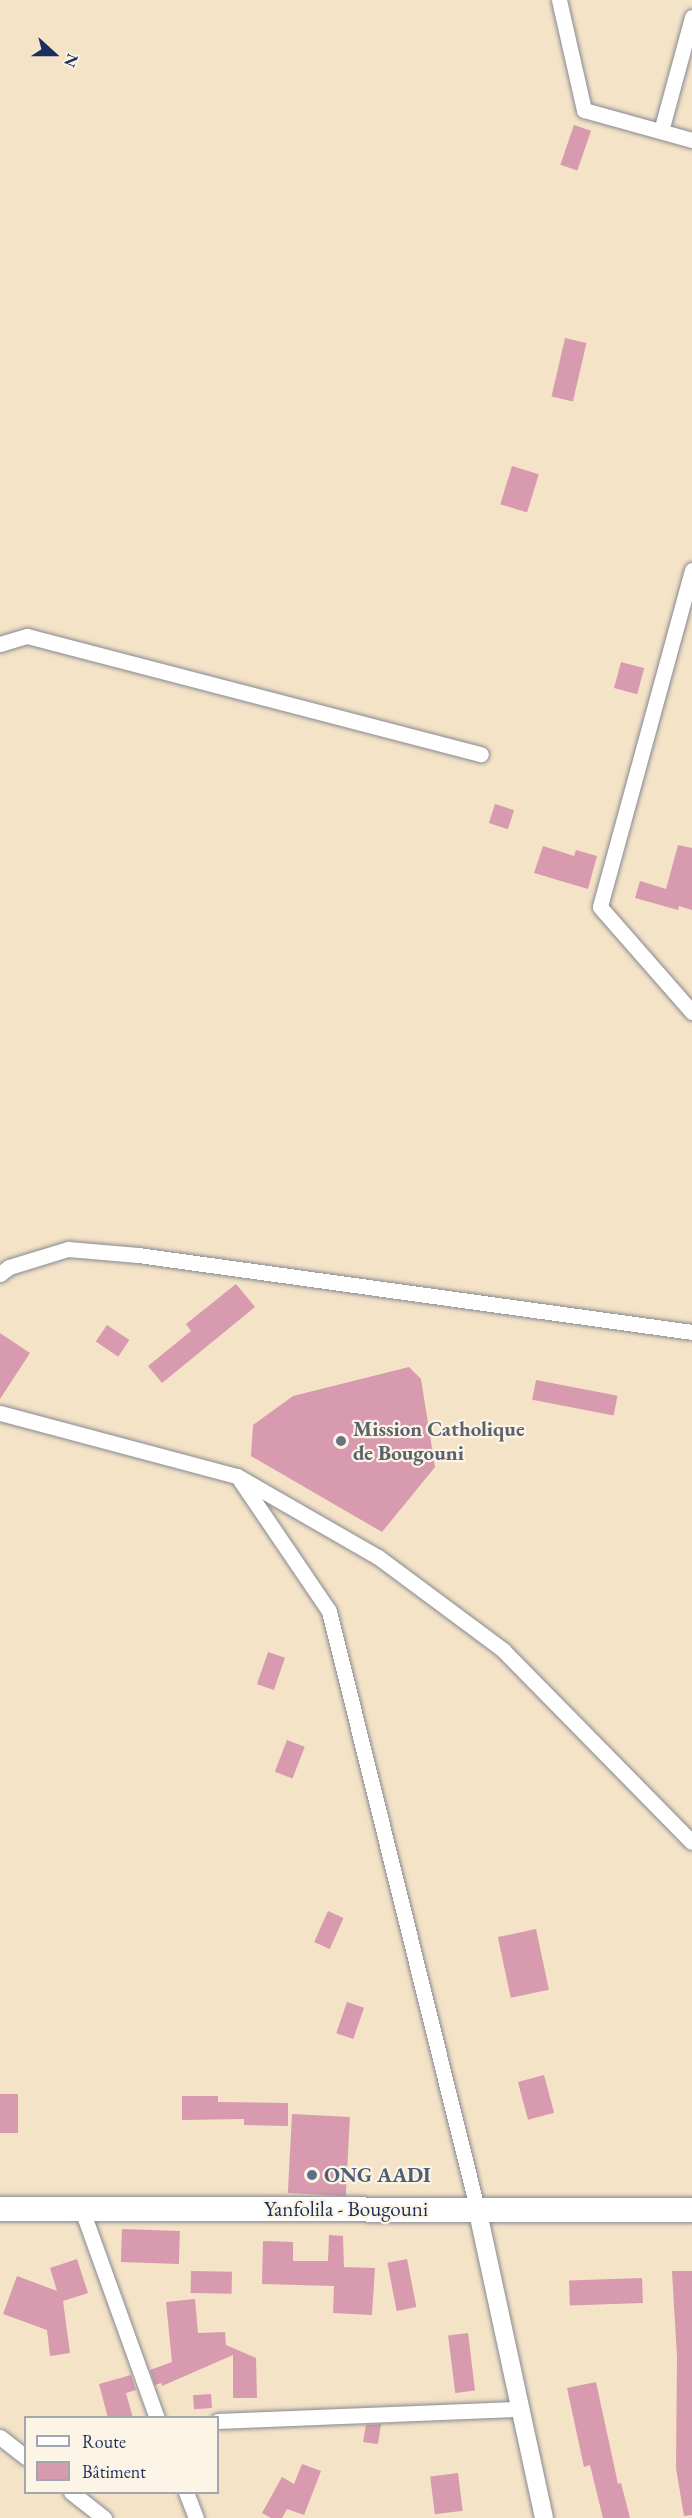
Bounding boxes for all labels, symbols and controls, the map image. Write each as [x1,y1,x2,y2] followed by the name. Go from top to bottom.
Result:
[24,24,84,84] north arrow
[59,51,83,70] text: N
[353,1416,525,1466] place label: Mission Catholique de Bougouni
[334,1434,348,1448] marker: Mission Catholique de Bougouni
[324,2162,431,2188] place label: ONG AADI
[305,2168,319,2182] marker: ONG AADI
[264,2196,428,2222] street label: Yanfolila - Bougouni
[24,2416,219,2494] legend
[82,2430,126,2453] text: Route
[82,2460,146,2483] text: Bâtiment

